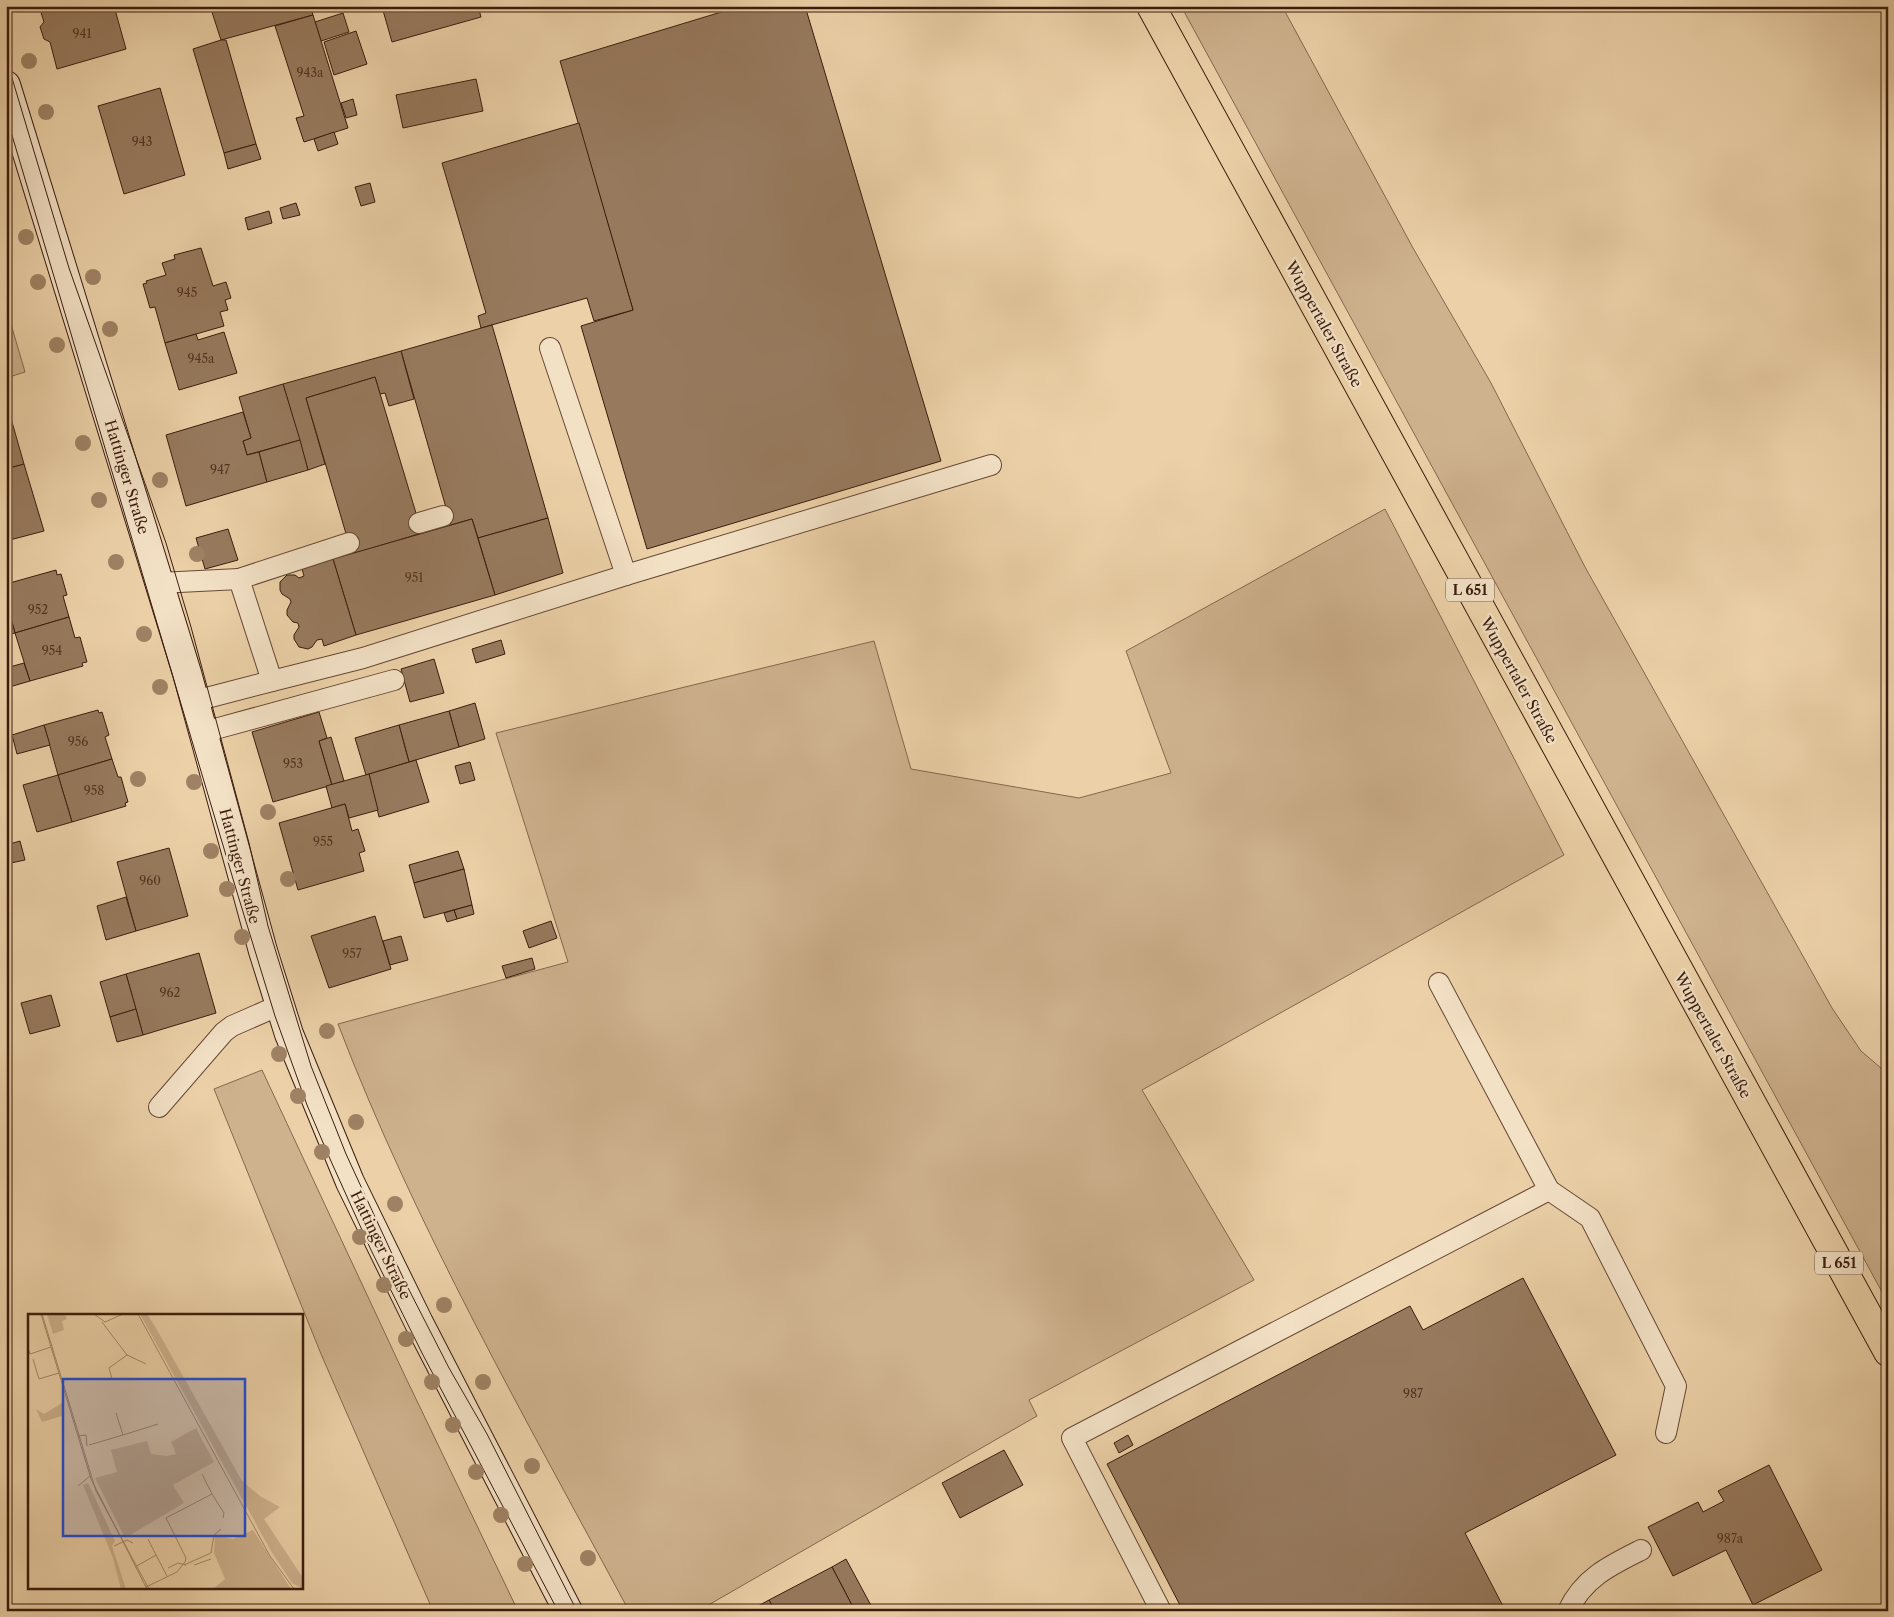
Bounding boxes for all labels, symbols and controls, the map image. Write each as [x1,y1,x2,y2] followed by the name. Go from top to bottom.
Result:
[72,26,92,41] house number: 941
[297,65,324,80] house number: 943a
[132,134,152,149] house number: 943
[1281,257,1367,390] street label: Wuppertaler Straße
[177,285,197,300] house number: 945
[188,351,215,366] house number: 945a
[101,417,153,537] street label: Hattinger Straße
[210,462,230,477] house number: 947
[405,570,423,585] house number: 951
[1446,578,1494,602] road number: L 651
[28,602,48,617] house number: 952
[1476,613,1562,746] street label: Wuppertaler Straße
[42,643,62,658] house number: 954
[68,734,88,749] house number: 956
[283,756,303,771] house number: 953
[84,783,104,798] house number: 958
[215,806,265,926] street label: Hattinger Straße
[313,834,333,849] house number: 955
[139,873,161,888] house number: 960
[342,946,362,961] house number: 957
[1670,968,1756,1101] street label: Wuppertaler Straße
[160,985,181,1000] house number: 962
[346,1187,416,1303] street label: Hattinger Straße
[1815,1252,1863,1274] road number: L 651
[28,1314,302,1590] inset map
[1403,1386,1423,1401] house number: 987
[1717,1531,1744,1546] house number: 987a

